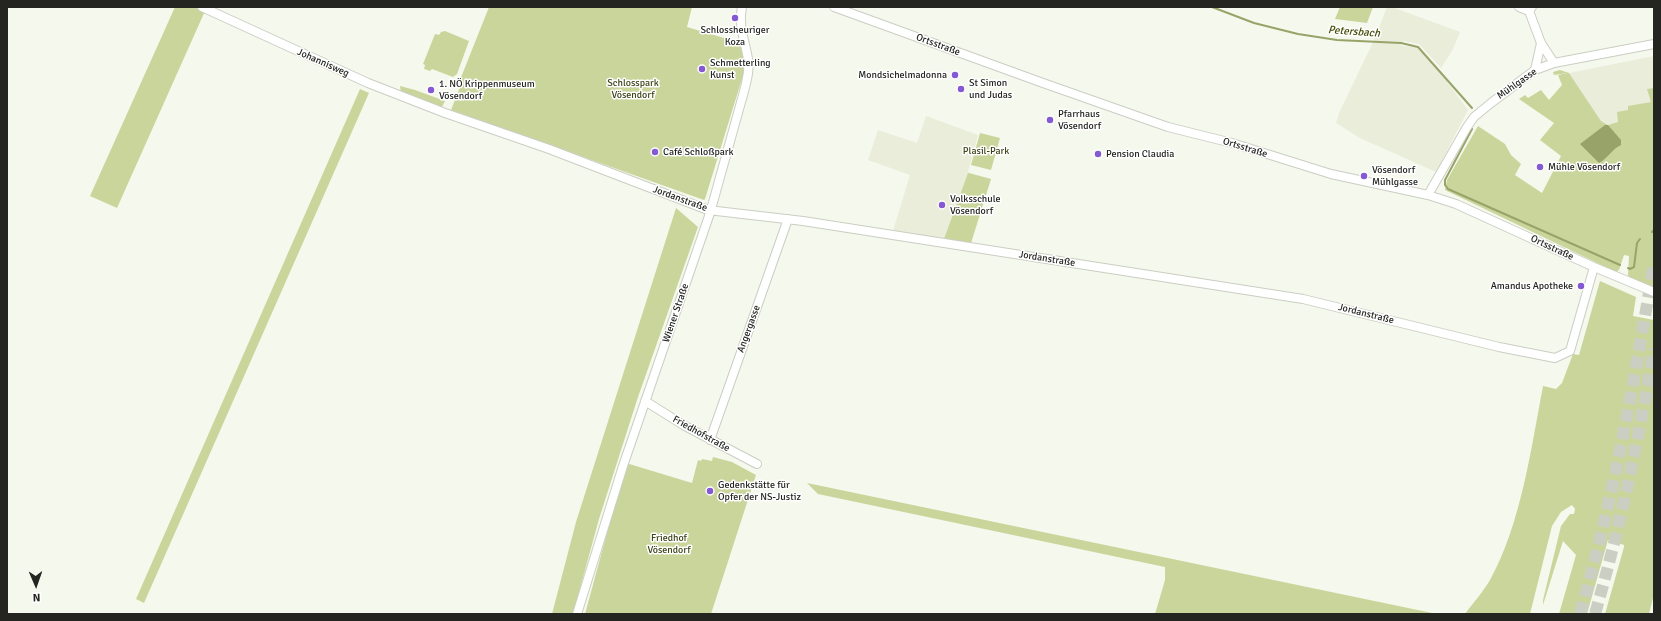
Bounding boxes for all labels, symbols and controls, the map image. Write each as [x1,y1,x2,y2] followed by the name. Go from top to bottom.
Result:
[730,13,740,23] marker: Schlossheuriger Koza
[701,24,769,48] place label: Schlossheuriger Koza
[1328,24,1380,40] water label: Petersbach
[914,31,962,59] street label: Ortsstraße
[295,46,351,80] street label: Johannisweg
[710,57,771,80] place label: Schmetterling Kunst
[697,64,707,74] marker: Schmetterling Kunst
[1495,66,1539,102] street label: Mühlgasse
[858,69,947,81] place label: Mondsichelmadonna
[950,70,960,80] marker: Mondsichelmadonna
[607,77,659,100] park label: Schlosspark Vösendorf
[969,77,1012,100] place label: St Simon und Judas
[439,78,535,102] place label: 1. NÖ Krippenmuseum Vösendorf
[956,84,966,94] marker: St Simon und Judas
[426,85,436,95] marker: 1. NÖ Krippenmuseum Vösendorf
[1058,108,1101,132] place label: Pfarrhaus Vösendorf
[1045,115,1055,125] marker: Pfarrhaus Vösendorf
[1221,136,1269,160] street label: Ortsstraße
[963,145,1009,157] park label: Plasil-Park
[663,146,734,158] place label: Café Schloßpark
[650,147,660,157] marker: Café Schloßpark
[1106,148,1174,160] place label: Pension Claudia
[1093,149,1103,159] marker: Pension Claudia
[1548,161,1620,173] place label: Mühle Vösendorf
[1535,162,1545,172] marker: Mühle Vösendorf
[1372,164,1418,188] place label: Vösendorf Mühlgasse
[1359,171,1369,181] marker: Vösendorf Mühlgasse
[651,184,709,214] street label: Jordanstraße
[950,193,1001,216] place label: Volksschule Vösendorf
[937,200,947,210] marker: Volksschule Vösendorf
[1529,233,1575,263] street label: Ortsstraße
[1018,249,1076,269] street label: Jordanstraße
[1491,280,1573,292] place label: Amandus Apotheke
[1576,281,1586,291] marker: Amandus Apotheke
[660,282,692,344] street label: Wiener Straße
[1337,301,1395,327] street label: Jordanstraße
[735,304,763,354] street label: Angergasse
[670,413,732,455] street label: Friedhofstraße
[718,479,801,502] place label: Gedenkstätte für Opfer der NS-Justiz
[705,486,715,496] marker: Gedenkstätte für Opfer der NS-Justiz
[647,532,691,556] park label: Friedhof Vösendorf
[16,565,56,605] north arrow
[32,591,40,604] text: N

